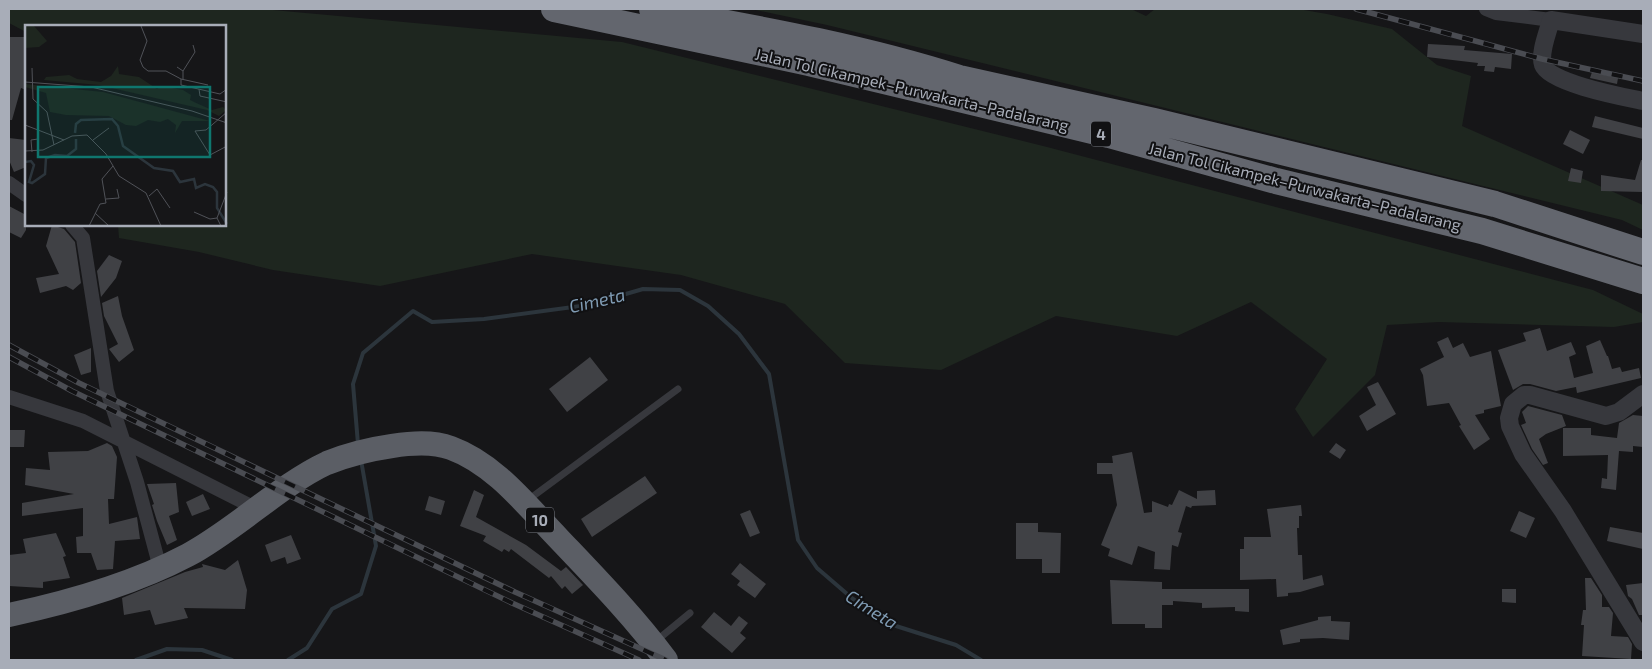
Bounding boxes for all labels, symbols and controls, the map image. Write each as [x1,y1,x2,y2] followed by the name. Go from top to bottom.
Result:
[25,25,226,226] inset map
[753,44,1071,134] street label: Jalan Tol Cikampek–Purwakarta–Padalarang
[1091,122,1111,146] road number: 4
[1147,138,1463,234] street label: Jalan Tol Cikampek–Purwakarta–Padalarang
[567,283,627,317] water label: Cimeta
[526,508,554,532] road number: 10
[842,585,902,633] water label: Cimeta

